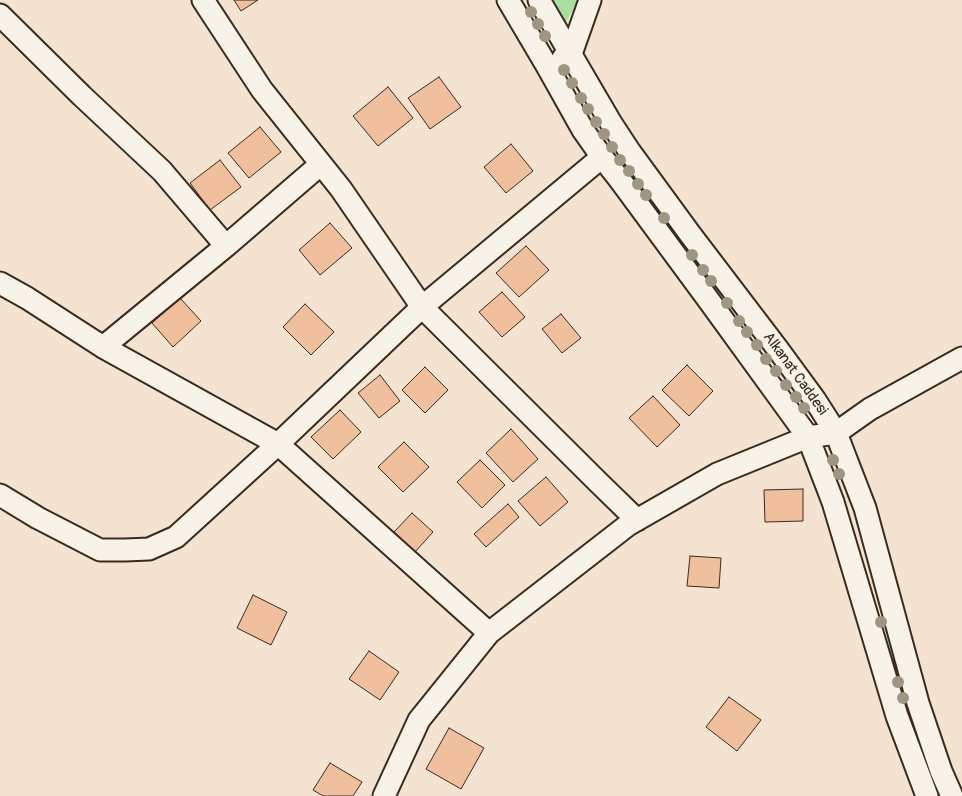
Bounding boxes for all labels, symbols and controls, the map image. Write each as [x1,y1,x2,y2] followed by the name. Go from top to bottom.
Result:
[759,329,831,419] street label: Alkanat Caddesi

